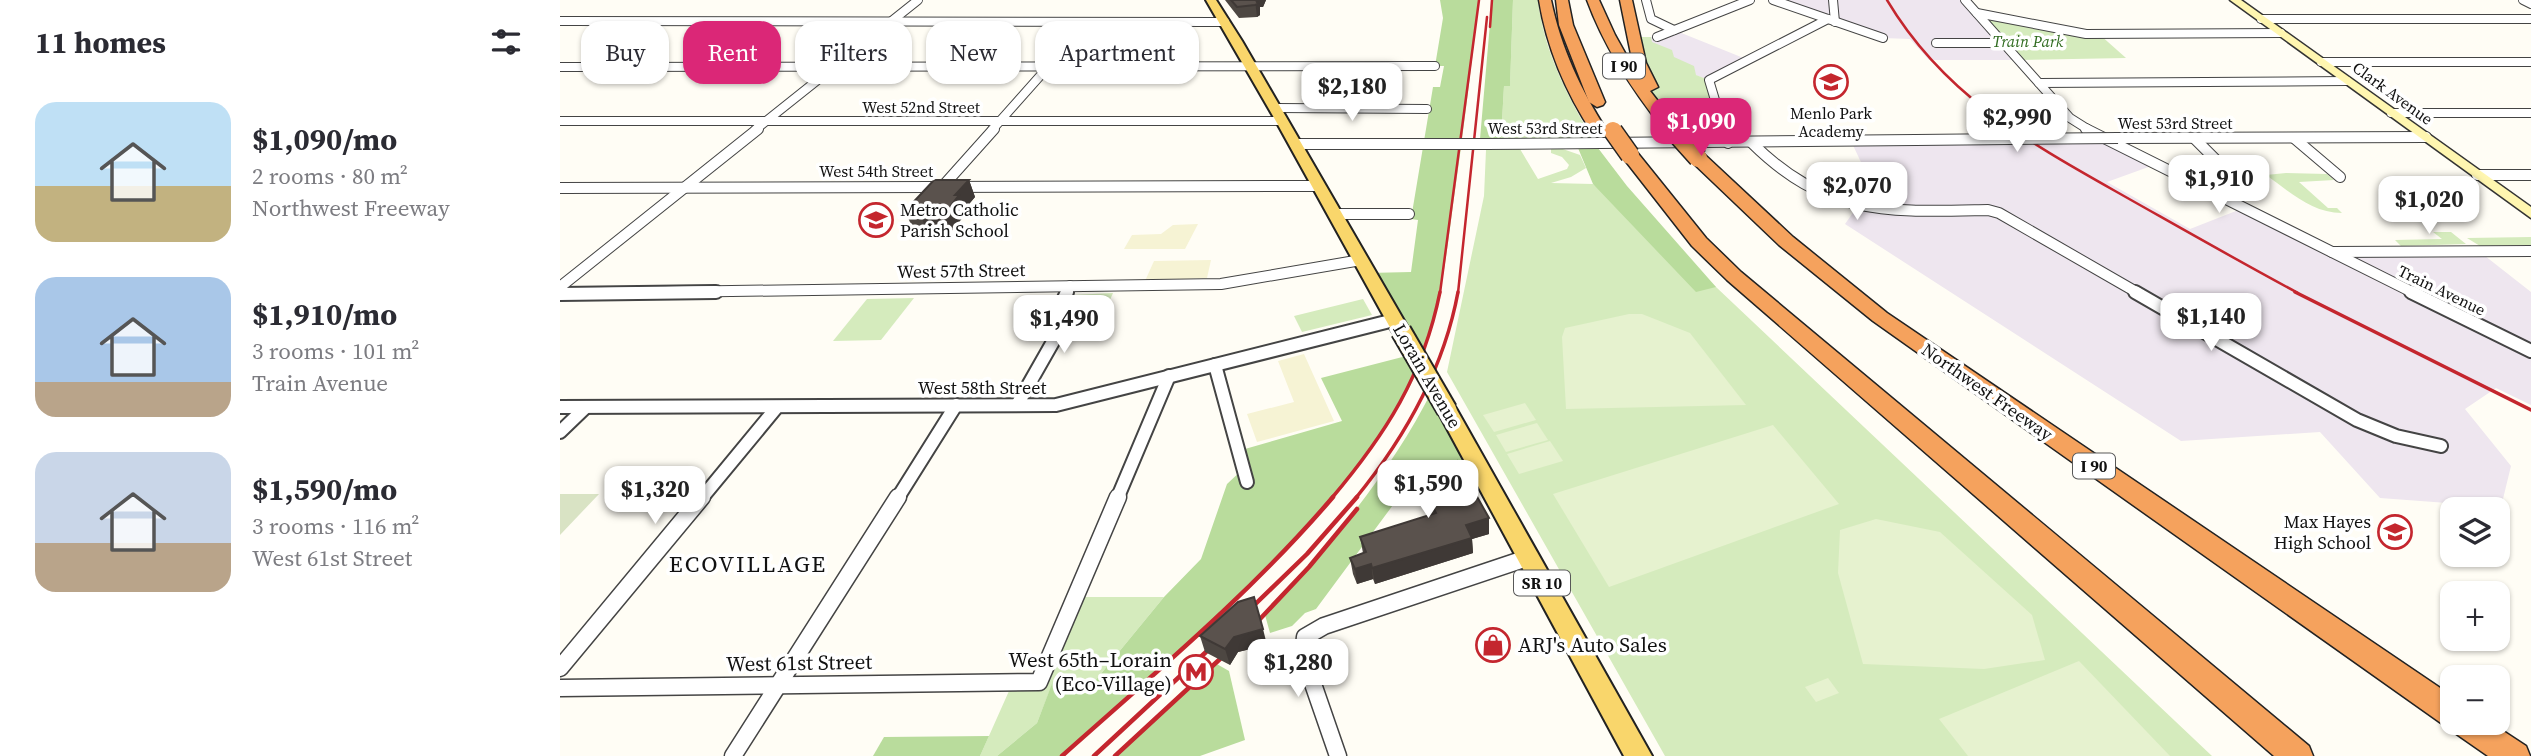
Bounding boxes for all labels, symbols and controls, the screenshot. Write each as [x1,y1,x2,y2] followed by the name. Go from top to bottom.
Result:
[581,21,669,84] chip: Buy
[683,21,781,84] chip: Rent
[795,21,912,84] chip: Filters
[926,21,1021,84] chip: New
[1035,21,1199,84] chip: Apartment
[35,22,166,63] text: 11 homes
[487,23,525,61] icon: filters
[1993,30,2064,52] park label: Train Park
[1603,54,1645,78] road number: I 90
[2348,56,2438,130] street label: Clark Avenue
[1812,63,1850,101] school or university icon: Menlo Park Academy
[1295,64,1409,123] pin: $2,180
[1317,70,1387,102] text: $2,180
[1960,94,2074,154] pin: $2,990
[862,96,981,118] street label: West 52nd Street
[1644,99,1758,158] pin: $1,090
[1982,101,2052,133] text: $2,990
[1790,102,1872,142] place label: Menlo Park Academy
[1666,105,1736,137] text: $1,090
[2117,112,2233,134] street label: West 53rd Street
[1487,117,1603,139] street label: West 53rd Street
[252,119,397,160] text: $1,090/mo
[91,130,175,214] icon: home
[2162,156,2276,215] pin: $1,910
[252,160,408,192] text: 2 rooms · 80 m²
[819,160,934,182] street label: West 54th Street
[1800,162,1914,222] pin: $2,070
[2184,162,2254,194] text: $1,910
[1822,169,1892,201] text: $2,070
[2372,176,2486,236] pin: $1,020
[2394,183,2464,215] text: $1,020
[252,192,450,224] text: Northwest Freeway
[900,197,1019,243] place label: Metro Catholic Parish School
[857,201,895,239] school or university icon: Metro Catholic Parish School
[897,257,1026,284] street label: West 57th Street
[2395,259,2489,321] street label: Train Avenue
[252,294,397,335] text: $1,910/mo
[2154,294,2268,353] pin: $1,140
[1007,296,1121,355] pin: $1,490
[2176,300,2246,332] text: $1,140
[1029,302,1099,334] text: $1,490
[91,305,175,389] icon: home
[1387,319,1467,433] street label: Lorain Avenue
[252,335,419,367] text: 3 rooms · 101 m²
[1917,337,2058,447] street label: Northwest Freeway
[252,367,388,399] text: Train Avenue
[918,375,1046,400] street label: West 58th Street
[2073,453,2115,478] road number: I 90
[1371,461,1485,520] pin: $1,590
[598,466,712,526] pin: $1,320
[1393,467,1463,499] text: $1,590
[252,469,397,510] text: $1,590/mo
[620,473,690,505] text: $1,320
[91,480,175,564] icon: home
[2440,497,2510,735] map controls
[2440,497,2510,567] button: layers
[2274,509,2371,555] place label: Max Hayes High School
[252,510,419,542] text: 3 rooms · 116 m²
[2376,513,2414,551] school or university icon: Max Hayes High School
[252,542,412,574] text: West 61st Street
[669,548,827,580] district label: ECOVILLAGE
[1514,570,1570,596] road number: SR 10
[2440,581,2510,651] button: +
[1474,626,1512,664] shop icon: ARJ's Auto Sales
[1518,630,1667,659] place label: ARJ's Auto Sales
[1241,640,1355,699] pin: $1,280
[1008,645,1172,698] place label: West 65th–Lorain (Eco-Village)
[1263,646,1333,678] text: $1,280
[726,647,873,678] street label: West 61st Street
[1177,653,1215,691] metro station icon: West 65th–Lorain (Eco-Village)
[2440,665,2510,735] button: −

